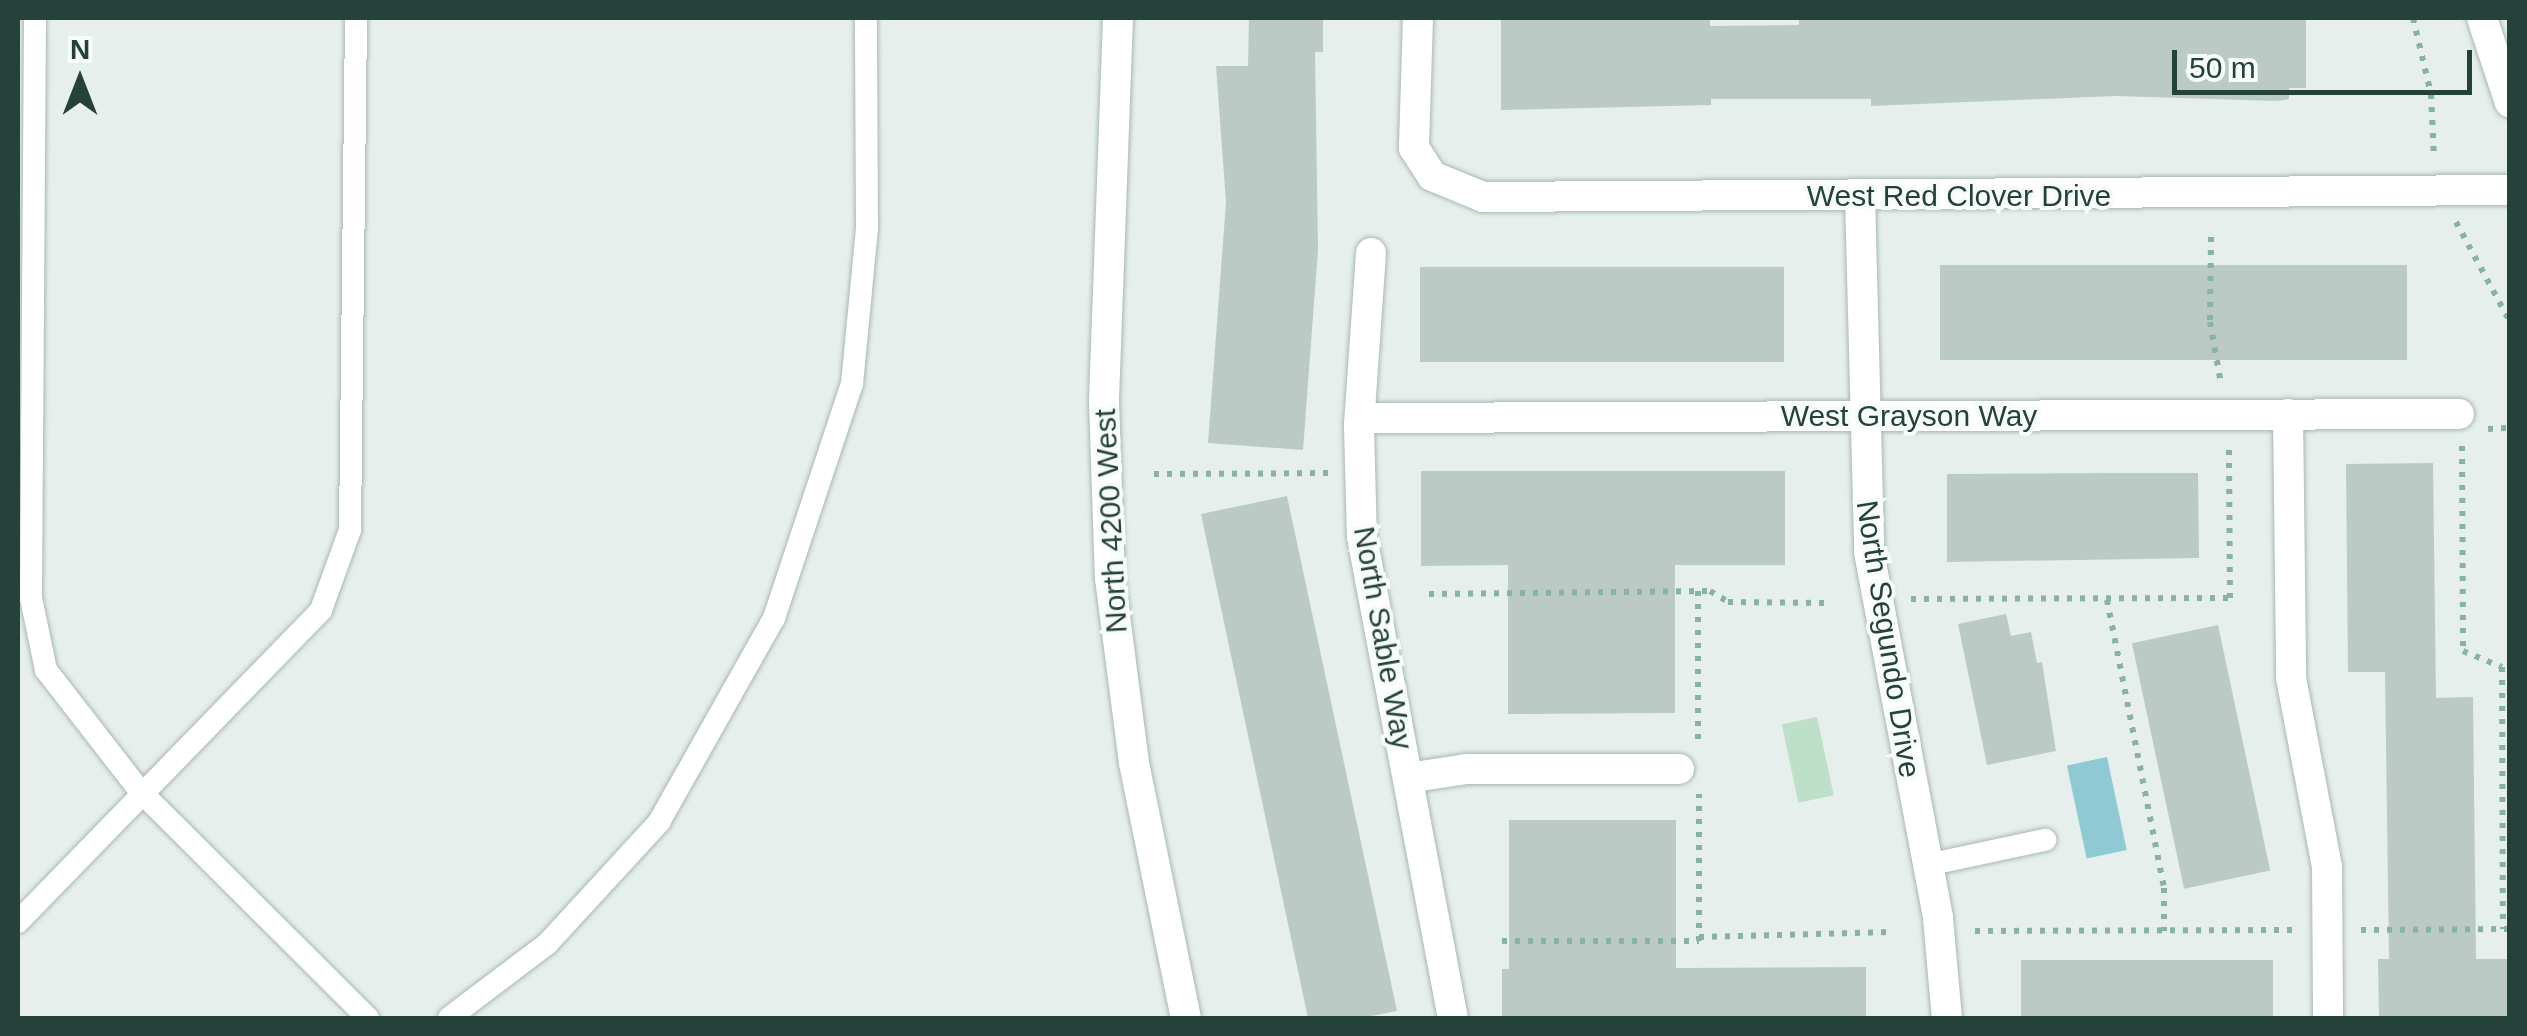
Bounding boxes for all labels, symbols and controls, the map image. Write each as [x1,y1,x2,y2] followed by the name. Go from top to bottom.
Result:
[30,30,130,130] north arrow
[2177,30,2477,92] scale bar
[70,34,90,65] text: N
[2189,51,2256,84] text: 50 m
[1807,178,2111,214] street label: West Red Clover Drive
[1781,398,2037,434] street label: West Grayson Way
[1087,408,1135,634] street label: North 4200 West
[1848,498,1928,780] street label: North Segundo Drive
[1346,524,1420,752] street label: North Sable Way

